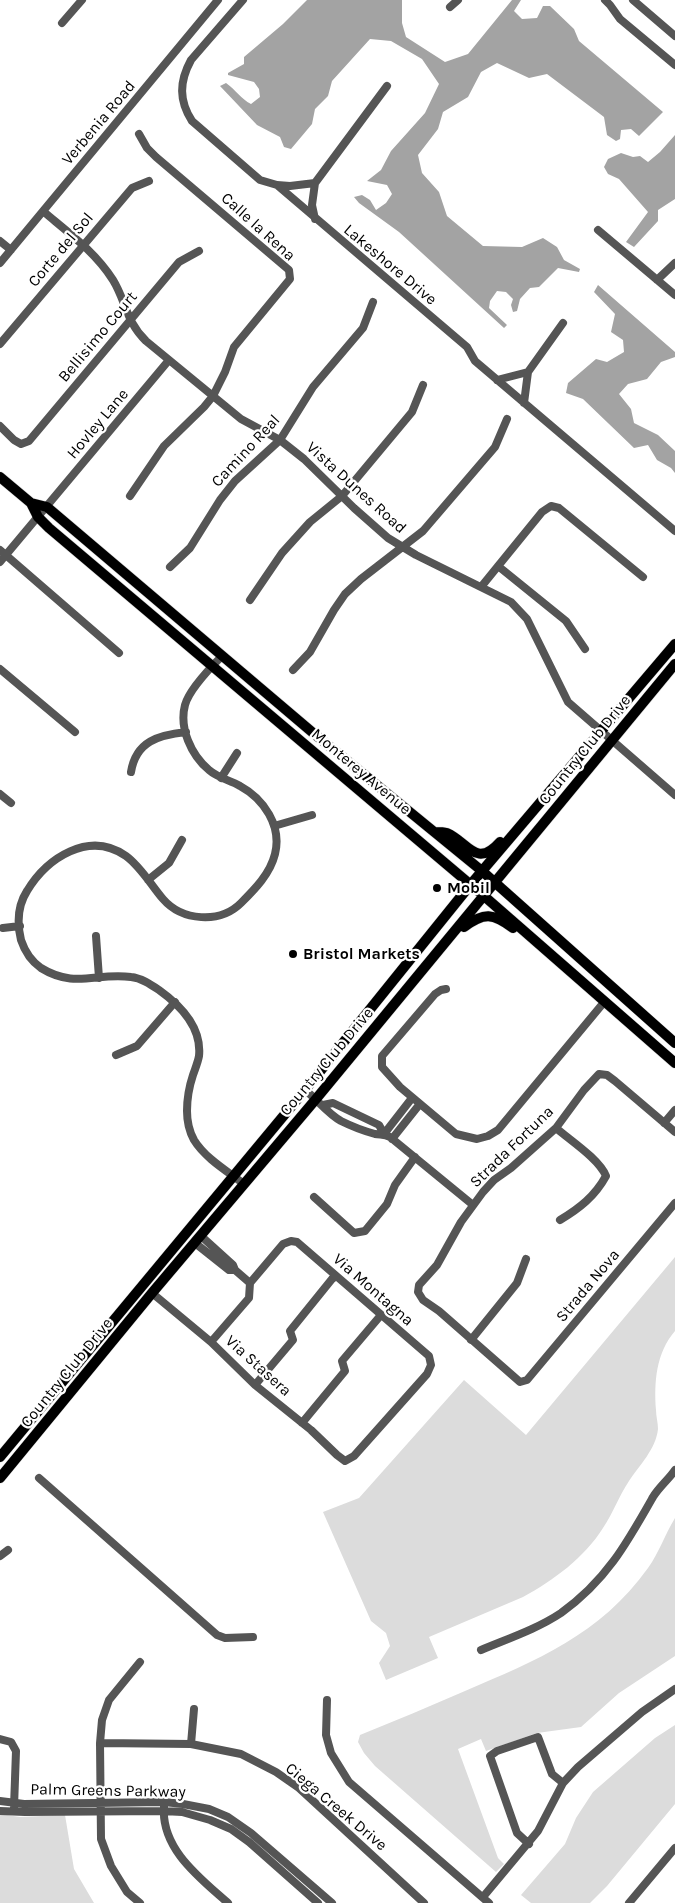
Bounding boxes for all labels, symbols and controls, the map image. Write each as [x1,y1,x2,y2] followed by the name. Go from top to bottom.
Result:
[58,77,140,169] street label: Verbenia Road
[217,189,299,265] street label: Calle la Rena
[24,209,98,291] street label: Corte del Sol
[340,221,440,309] street label: Lakeshore Drive
[54,288,142,386] street label: Bellisimo Court
[63,385,133,463] street label: Hovley Lane
[208,411,284,491] street label: Camino Real
[302,438,410,538] street label: Vista Dunes Road
[535,691,635,809] street label: Country Club Drive
[307,725,415,819] street label: Monterey Avenue
[447,878,490,898] place label: Mobil
[431,882,443,894] marker: Mobil
[303,944,420,964] place label: Bristol Markets
[287,948,299,960] marker: Bristol Markets
[276,1004,378,1120] street label: Country Club Drive
[466,1102,558,1192] street label: Strada Fortuna
[552,1246,624,1326] street label: Strada Nova
[329,1250,417,1330] street label: Via Montagna
[17,1314,117,1432] street label: Country Club Drive
[221,1331,295,1401] street label: Via Stasera
[281,1759,391,1855] street label: Ciega Creek Drive
[30,1780,186,1802] street label: Palm Greens Parkway

